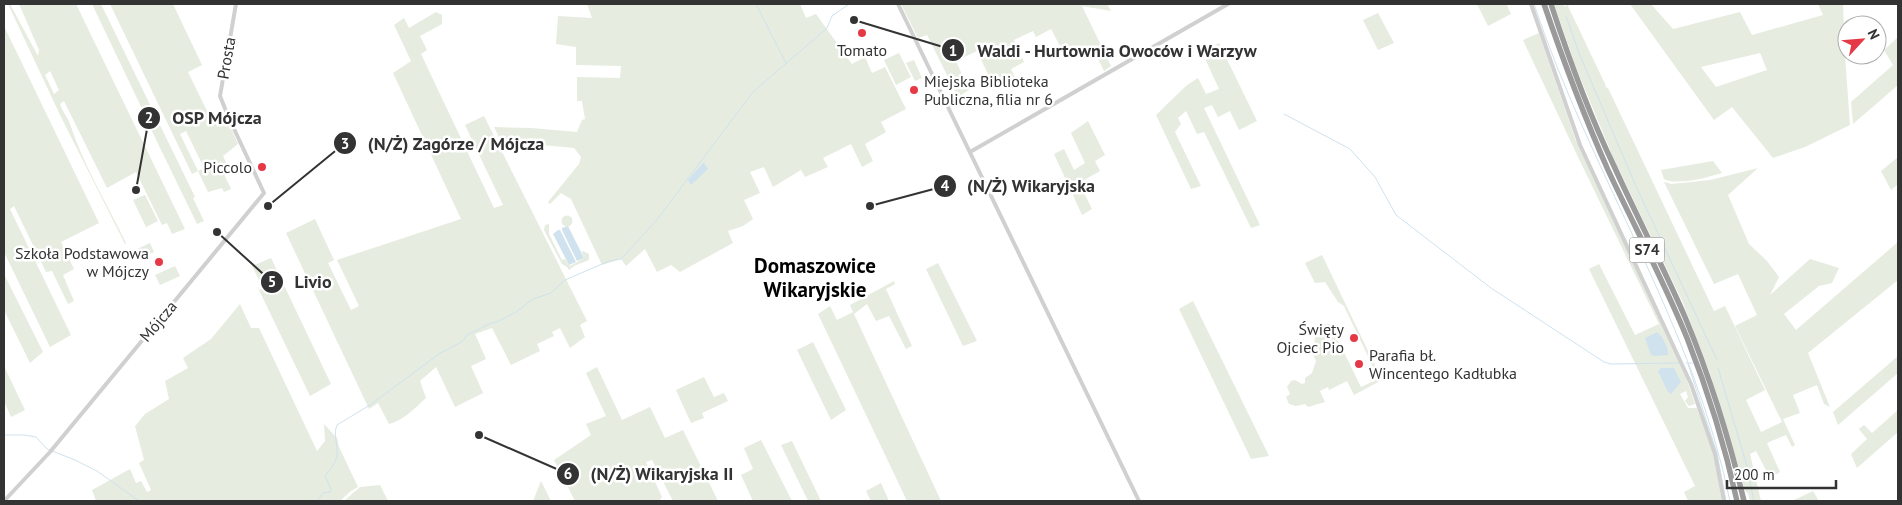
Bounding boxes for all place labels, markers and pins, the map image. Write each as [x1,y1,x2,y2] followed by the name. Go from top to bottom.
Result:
[856,27,868,39] marker: Tomato
[941,34,1268,67] callout: Waldi - Hurtownia Owoców i Warzyw
[837,40,887,60] place label: Tomato
[924,71,1053,109] place label: Miejska Biblioteka Publiczna, filia nr 6
[908,84,920,96] marker: Miejska Biblioteka Publiczna, filia nr 6
[136,101,272,134] callout: OSP Mójcza
[332,127,554,160] callout: (N/Ż) Zagórze / Mójcza
[203,157,252,177] place label: Piccolo
[256,161,268,173] marker: Piccolo
[932,169,1106,202] callout: (N/Ż) Wikaryjska
[15,243,150,281] place label: Szkoła Podstawowa w Mójczy
[153,256,165,268] marker: Szkoła Podstawowa w Mójczy
[259,266,342,299] callout: Livio
[1276,319,1345,357] place label: Święty Ojciec Pio
[1348,332,1360,344] marker: Święty Ojciec Pio
[1369,345,1517,383] place label: Parafia bł. Wincentego Kadłubka
[1353,358,1365,370] marker: Parafia bł. Wincentego Kadłubka
[556,458,744,491] callout: (N/Ż) Wikaryjska II

